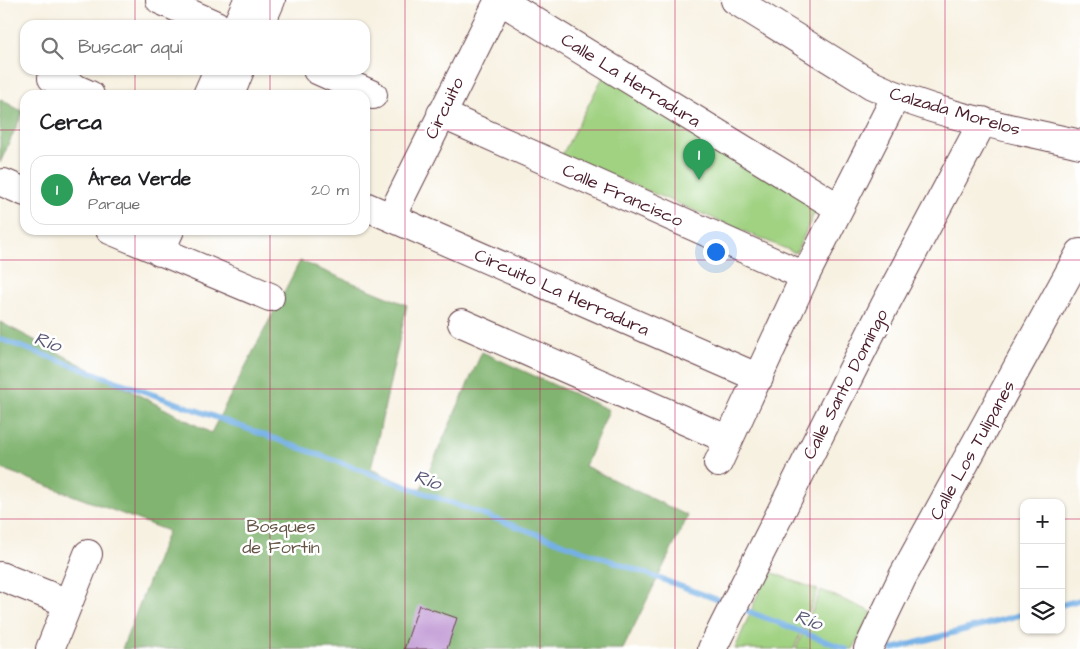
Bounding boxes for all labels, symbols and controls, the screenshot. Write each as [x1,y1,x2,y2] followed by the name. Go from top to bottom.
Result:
[20,20,370,75] search box
[556,27,705,134] street label: Calle La Herradura
[38,34,66,62] icon: search
[78,34,182,61] text: Buscar aquí
[419,73,470,143] street label: Circuito
[886,81,1023,142] street label: Calzada Morelos
[40,108,102,137] text: Cerca
[683,139,715,180] pin: 1
[558,158,687,233] street label: Calle Francisco
[88,166,191,193] text: Área Verde
[56,179,58,201] text: 1
[311,179,349,201] text: 20 m
[88,193,140,215] text: Parque
[703,239,729,265] your location
[470,243,653,342] street label: Circuito La Herradura
[797,305,895,464] street label: Calle Santo Domingo
[30,325,66,360] water label: Río
[924,376,1021,525] street label: Calle Los Tulipanes
[410,463,446,498] water label: Río
[1020,499,1065,634] map controls
[1020,499,1065,544] button: +
[242,514,320,560] park label: Bosques de Fortín
[1020,544,1065,589] button: −
[1020,589,1065,634] button: layers
[791,603,827,638] water label: Río

